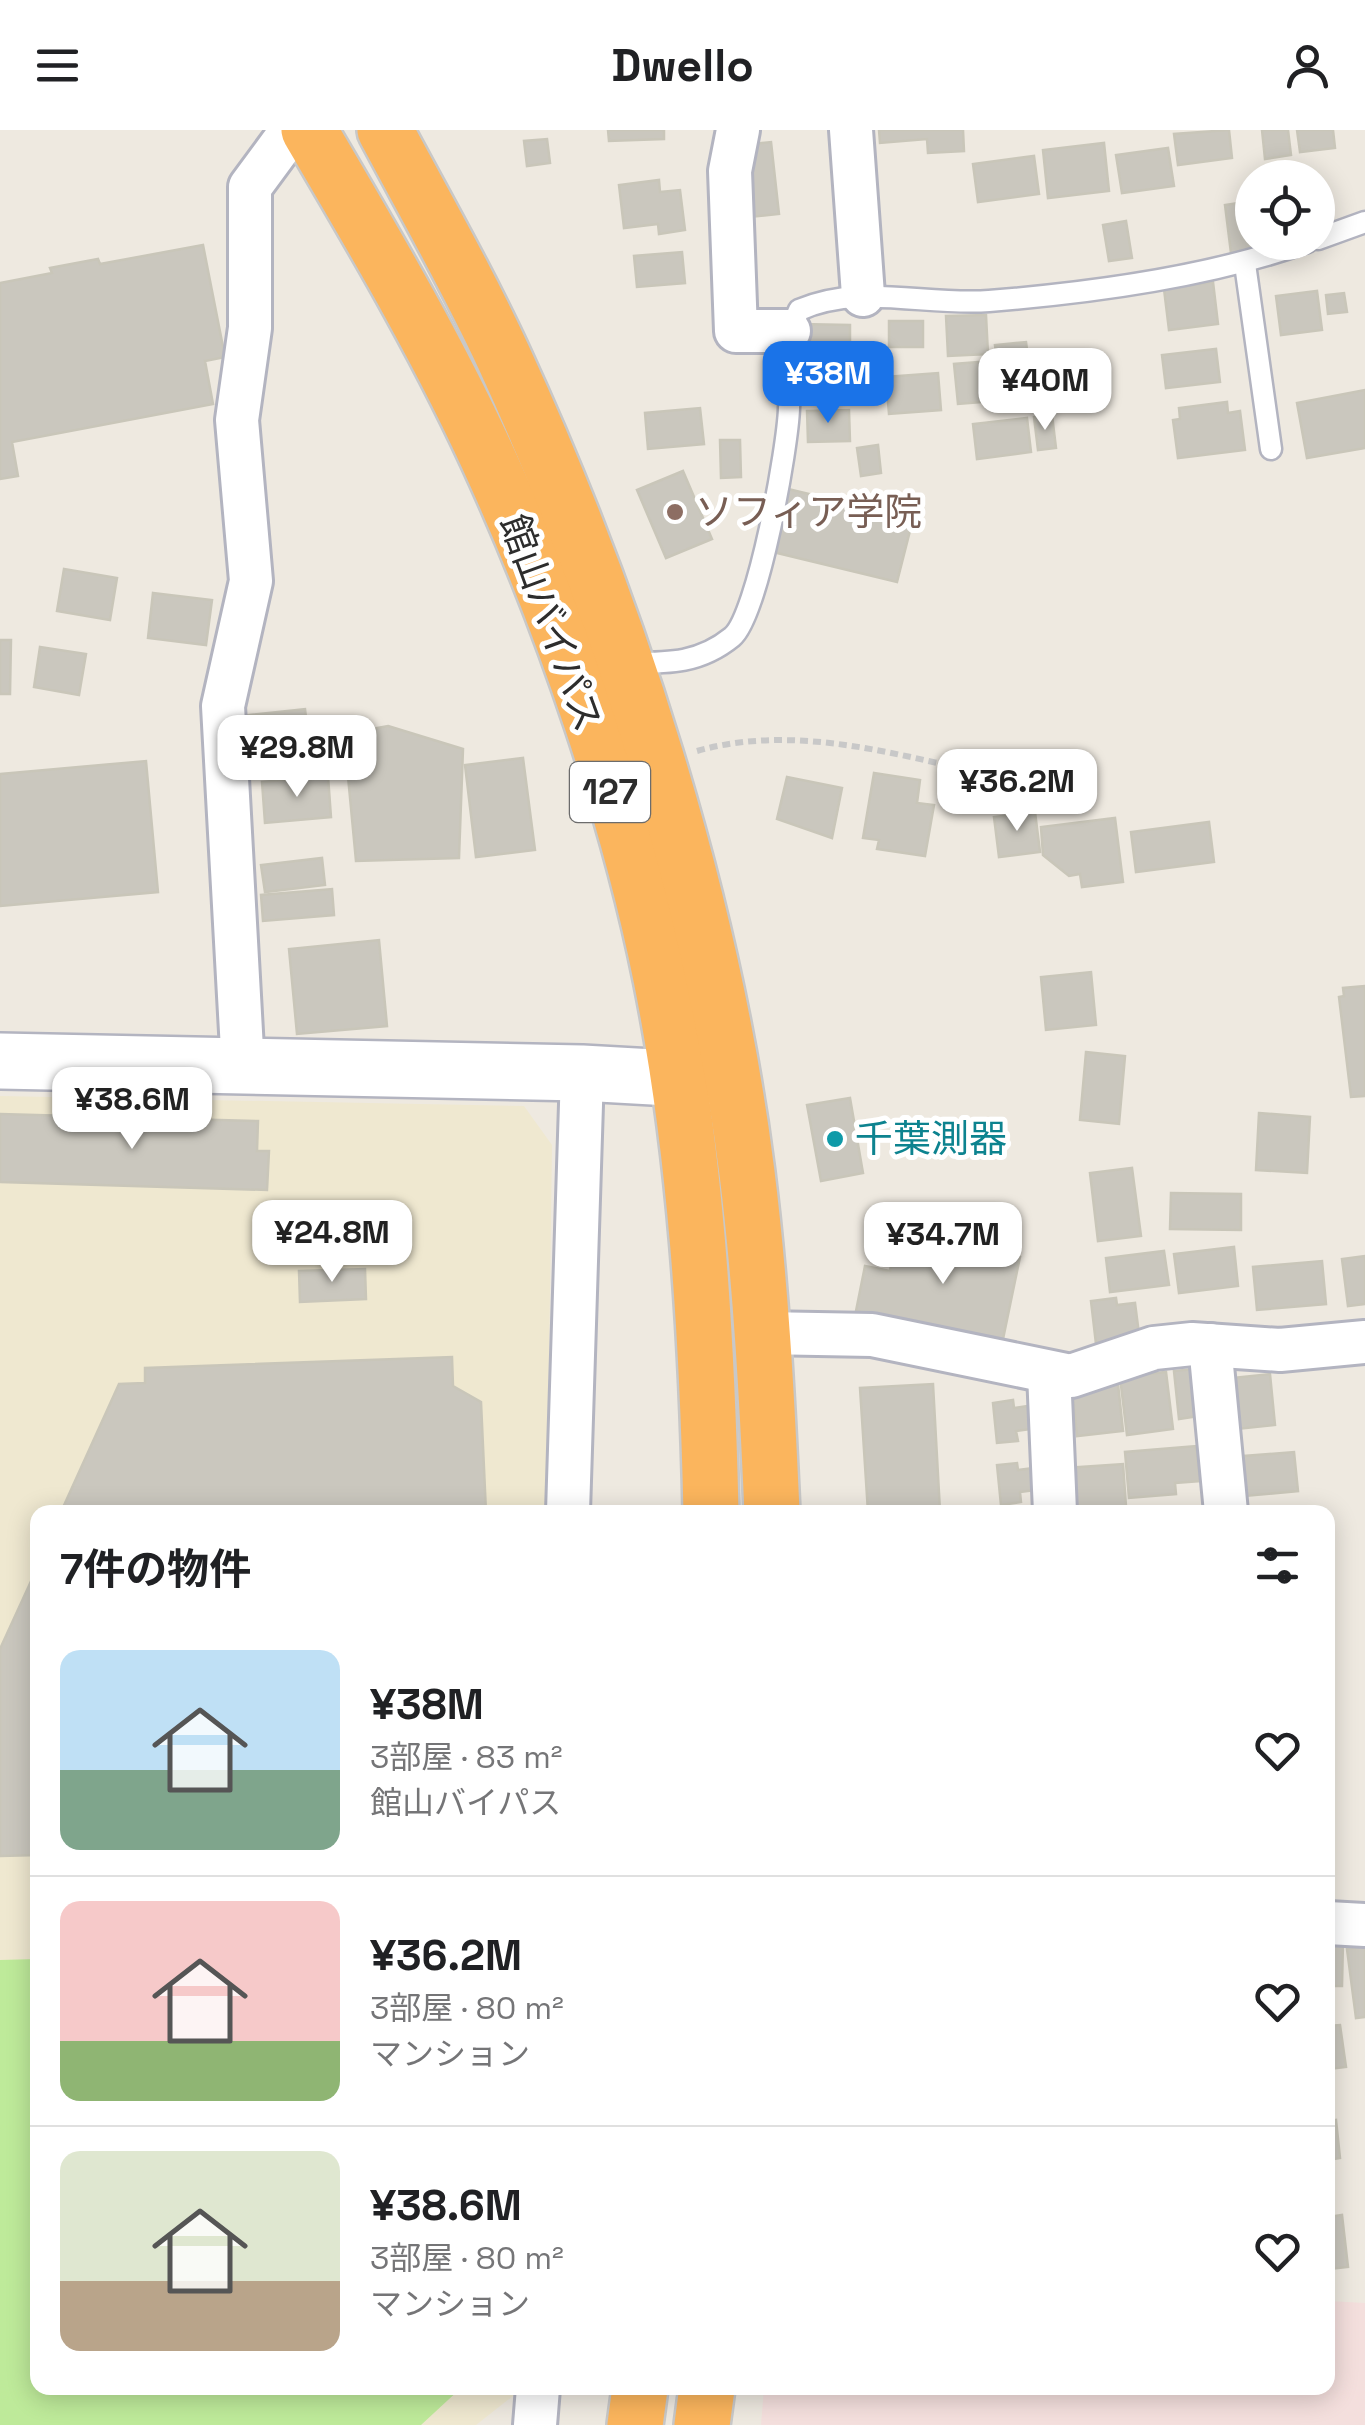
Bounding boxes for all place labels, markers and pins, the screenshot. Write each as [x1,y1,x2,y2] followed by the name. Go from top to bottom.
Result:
[769,341,887,426] pin: ¥38M
[986,348,1104,433] pin: ¥40M
[695,488,922,536] place label: ソフィア学院
[664,501,686,523] marker: ソフィア学院
[216,715,378,800] pin: ¥29.8M
[936,749,1098,834] pin: ¥36.2M
[51,1067,213,1152] pin: ¥38.6M
[855,1115,1007,1163] place label: 千葉測器
[824,1128,846,1150] marker: 千葉測器
[251,1200,413,1285] pin: ¥24.8M
[862,1202,1024,1287] pin: ¥34.7M

